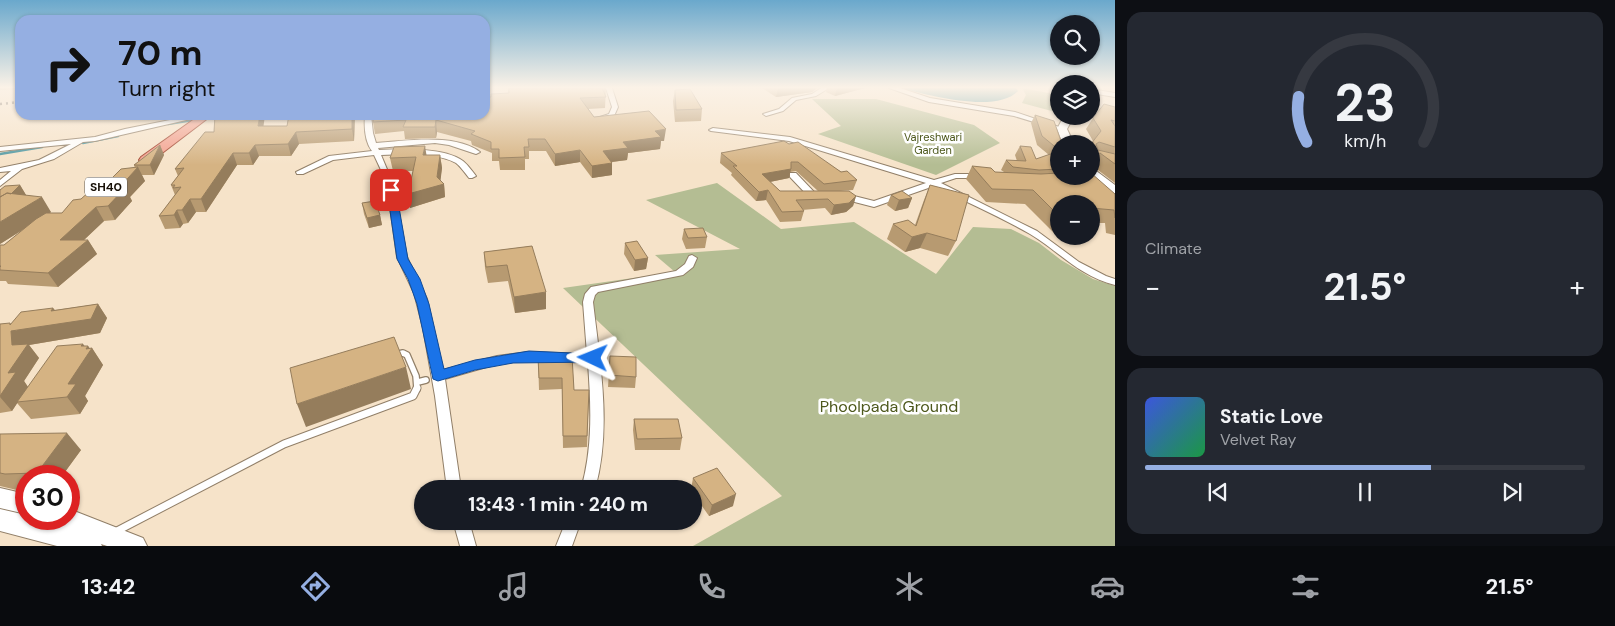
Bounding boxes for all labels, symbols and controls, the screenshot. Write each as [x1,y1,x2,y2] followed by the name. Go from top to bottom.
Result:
[1050,15,1100,245] map controls
[1050,15,1100,65] button: search
[118,30,202,76] text: 70 m
[35,35,100,100] icon: right
[1334,69,1396,137] text: 23
[118,74,215,103] text: Turn right
[1050,75,1100,125] button: layers
[1344,129,1386,153] text: km/h
[904,130,962,157] park label: Vajreshwari Garden
[1050,135,1100,185] button: +
[370,169,412,211] pin
[377,176,405,204] icon: arrive
[85,178,127,196] road number: SH40
[1050,195,1100,245] button: −
[1145,238,1202,259] text: Climate
[1324,262,1406,312] text: 21.5°
[1145,269,1160,306] text: −
[1570,269,1585,306] text: +
[566,331,618,383] position arrow
[820,396,958,417] park label: Phoolpada Ground
[1220,404,1323,429] text: Static Love
[1220,429,1296,450] text: Velvet Ray
[15,465,80,530] speed limit sign: 30
[1204,478,1232,506] icon: previous
[1351,478,1379,506] icon: pause
[1498,478,1526,506] icon: next
[468,492,648,517] text: 13:43 · 1 min · 240 m
[298,569,333,604] icon: directions
[496,569,531,604] icon: music
[694,569,729,604] icon: phone
[892,569,927,604] icon: climate
[1090,569,1125,604] icon: car
[1288,569,1323,604] icon: filters
[81,572,135,601] text: 13:42
[1486,572,1533,601] text: 21.5°

